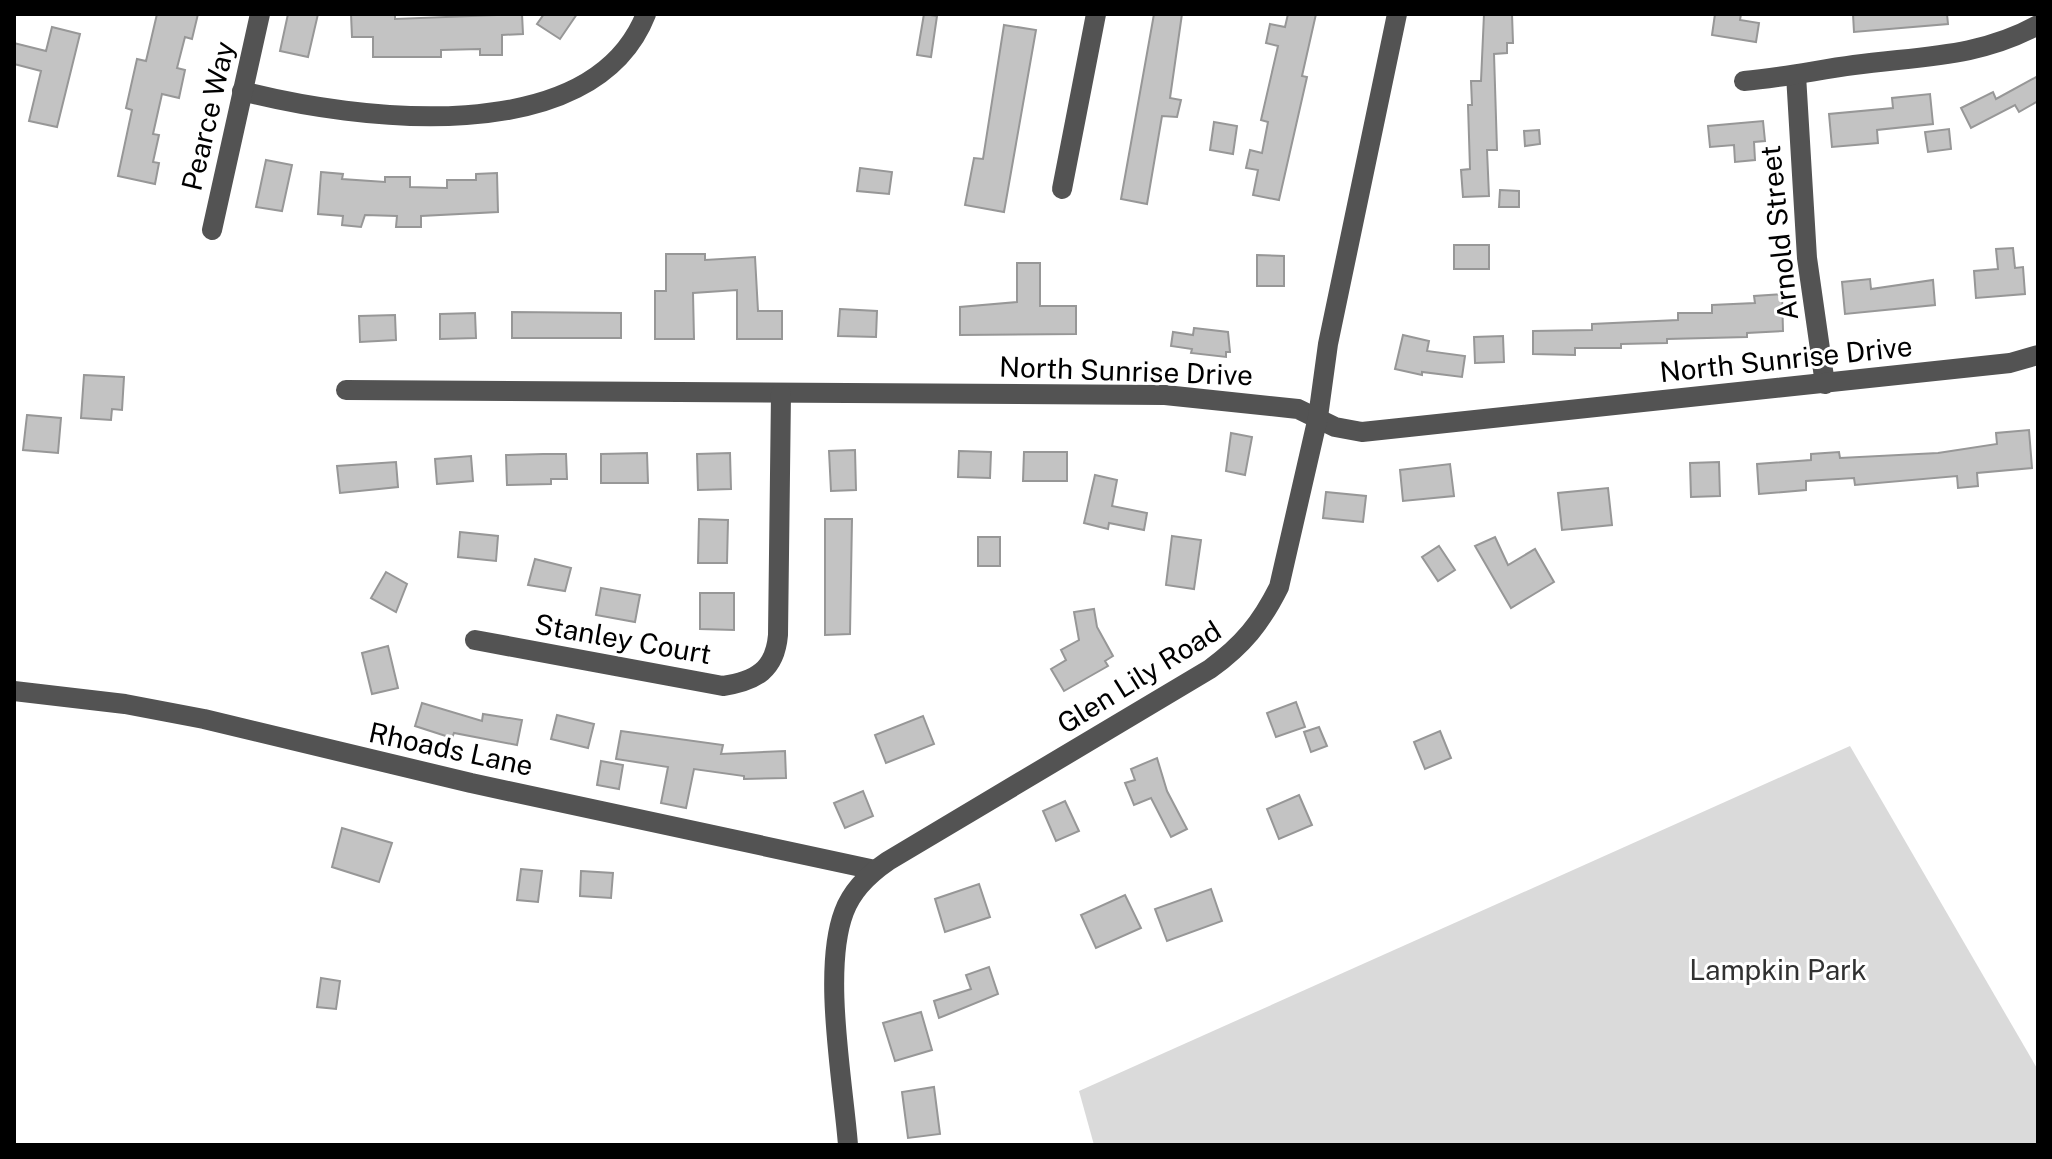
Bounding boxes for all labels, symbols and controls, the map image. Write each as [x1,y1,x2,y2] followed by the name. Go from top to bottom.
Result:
[174,38,241,194] street label: Pearce Way
[1753,144,1804,322] street label: Arnold Street
[1658,329,1914,388] street label: North Sunrise Drive
[999,350,1254,391] street label: North Sunrise Drive
[532,607,714,670] street label: Stanley Court
[1051,613,1226,740] street label: Glen Lily Road
[366,715,536,782] street label: Rhoads Lane
[1689,953,1867,986] park label: Lampkin Park

